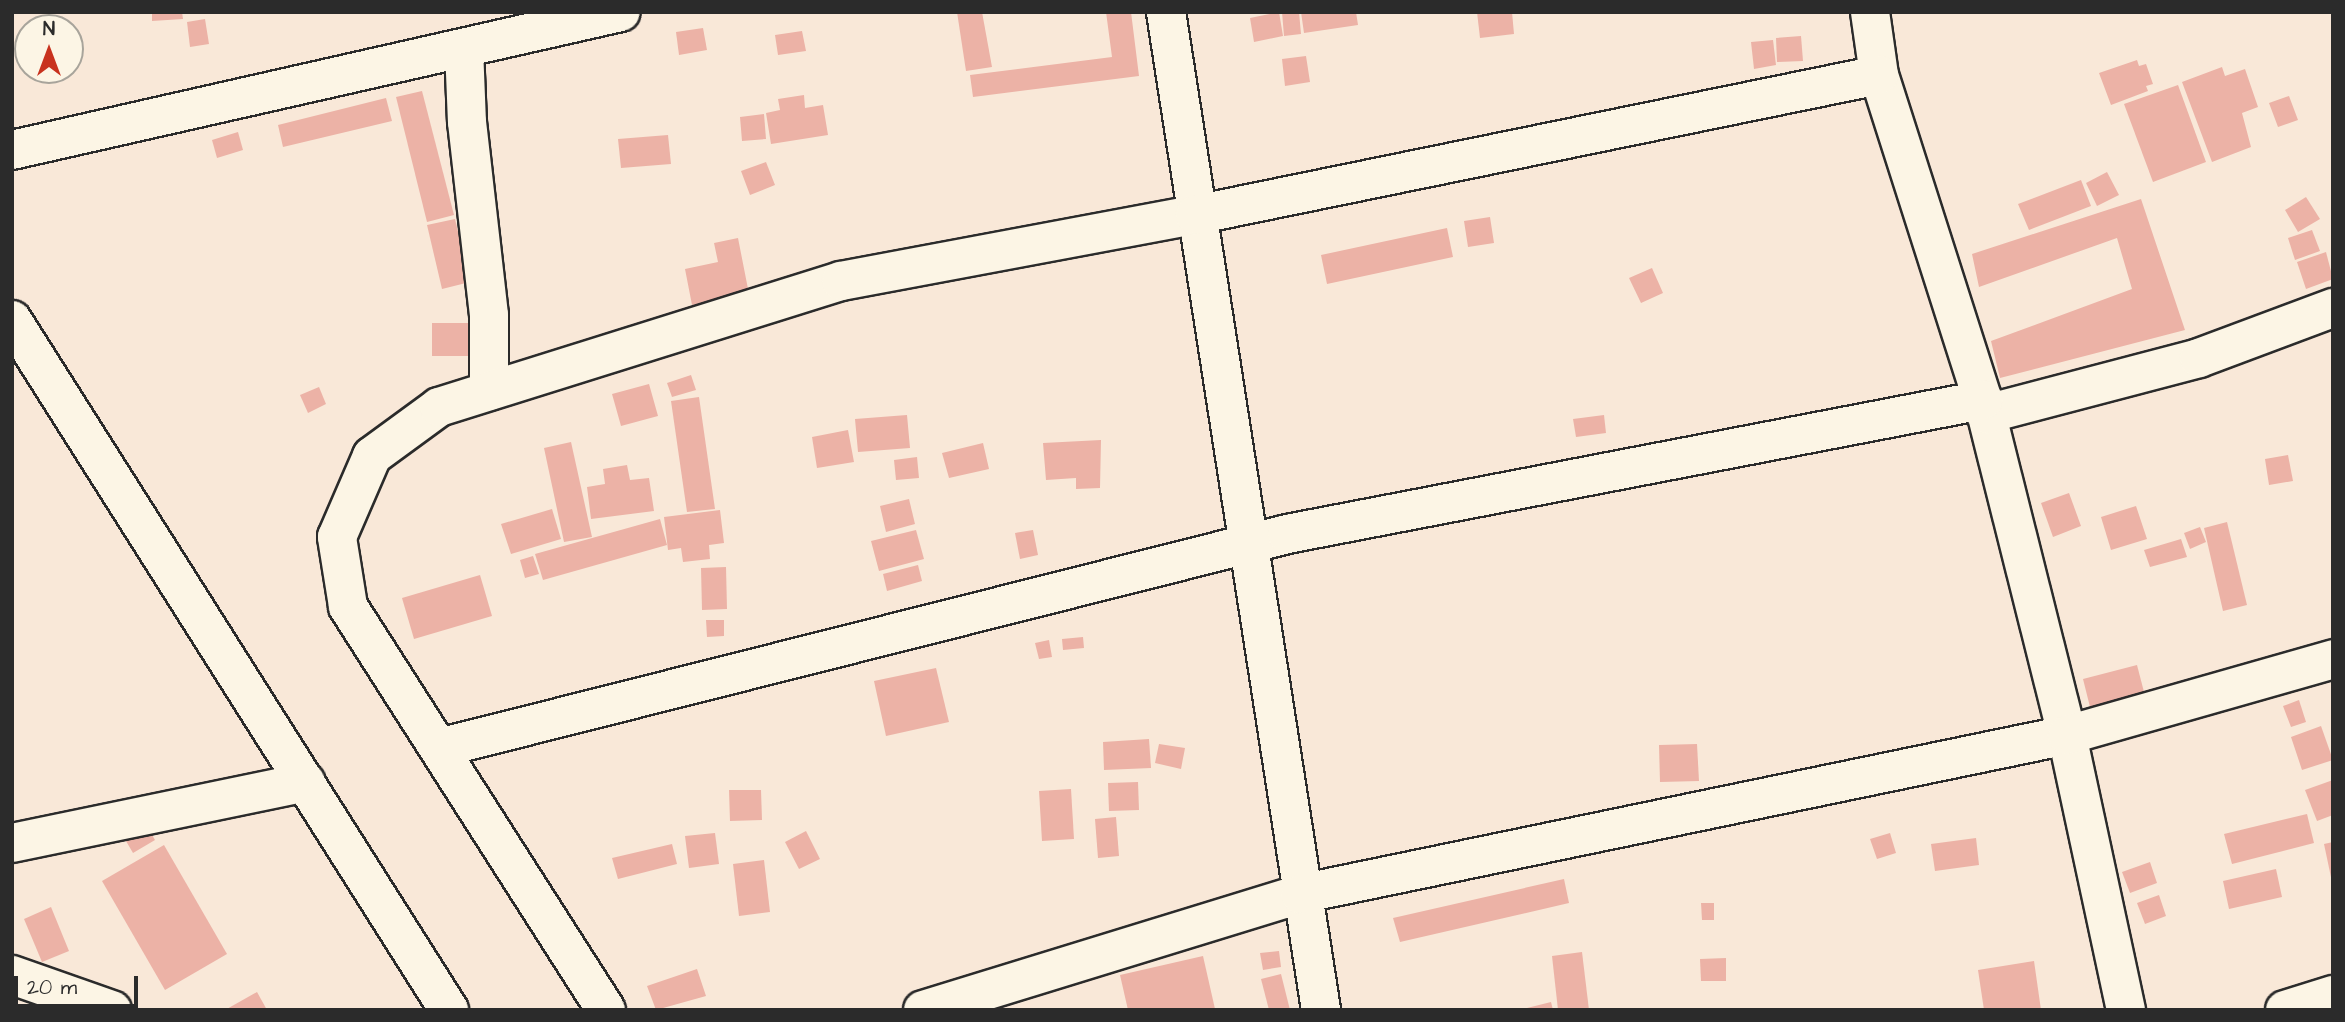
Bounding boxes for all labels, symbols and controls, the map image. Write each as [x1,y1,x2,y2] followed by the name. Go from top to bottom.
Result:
[14,14,84,84] north arrow
[43,16,55,43] text: N
[18,962,142,1006] scale bar
[27,973,77,1002] text: 20 m

